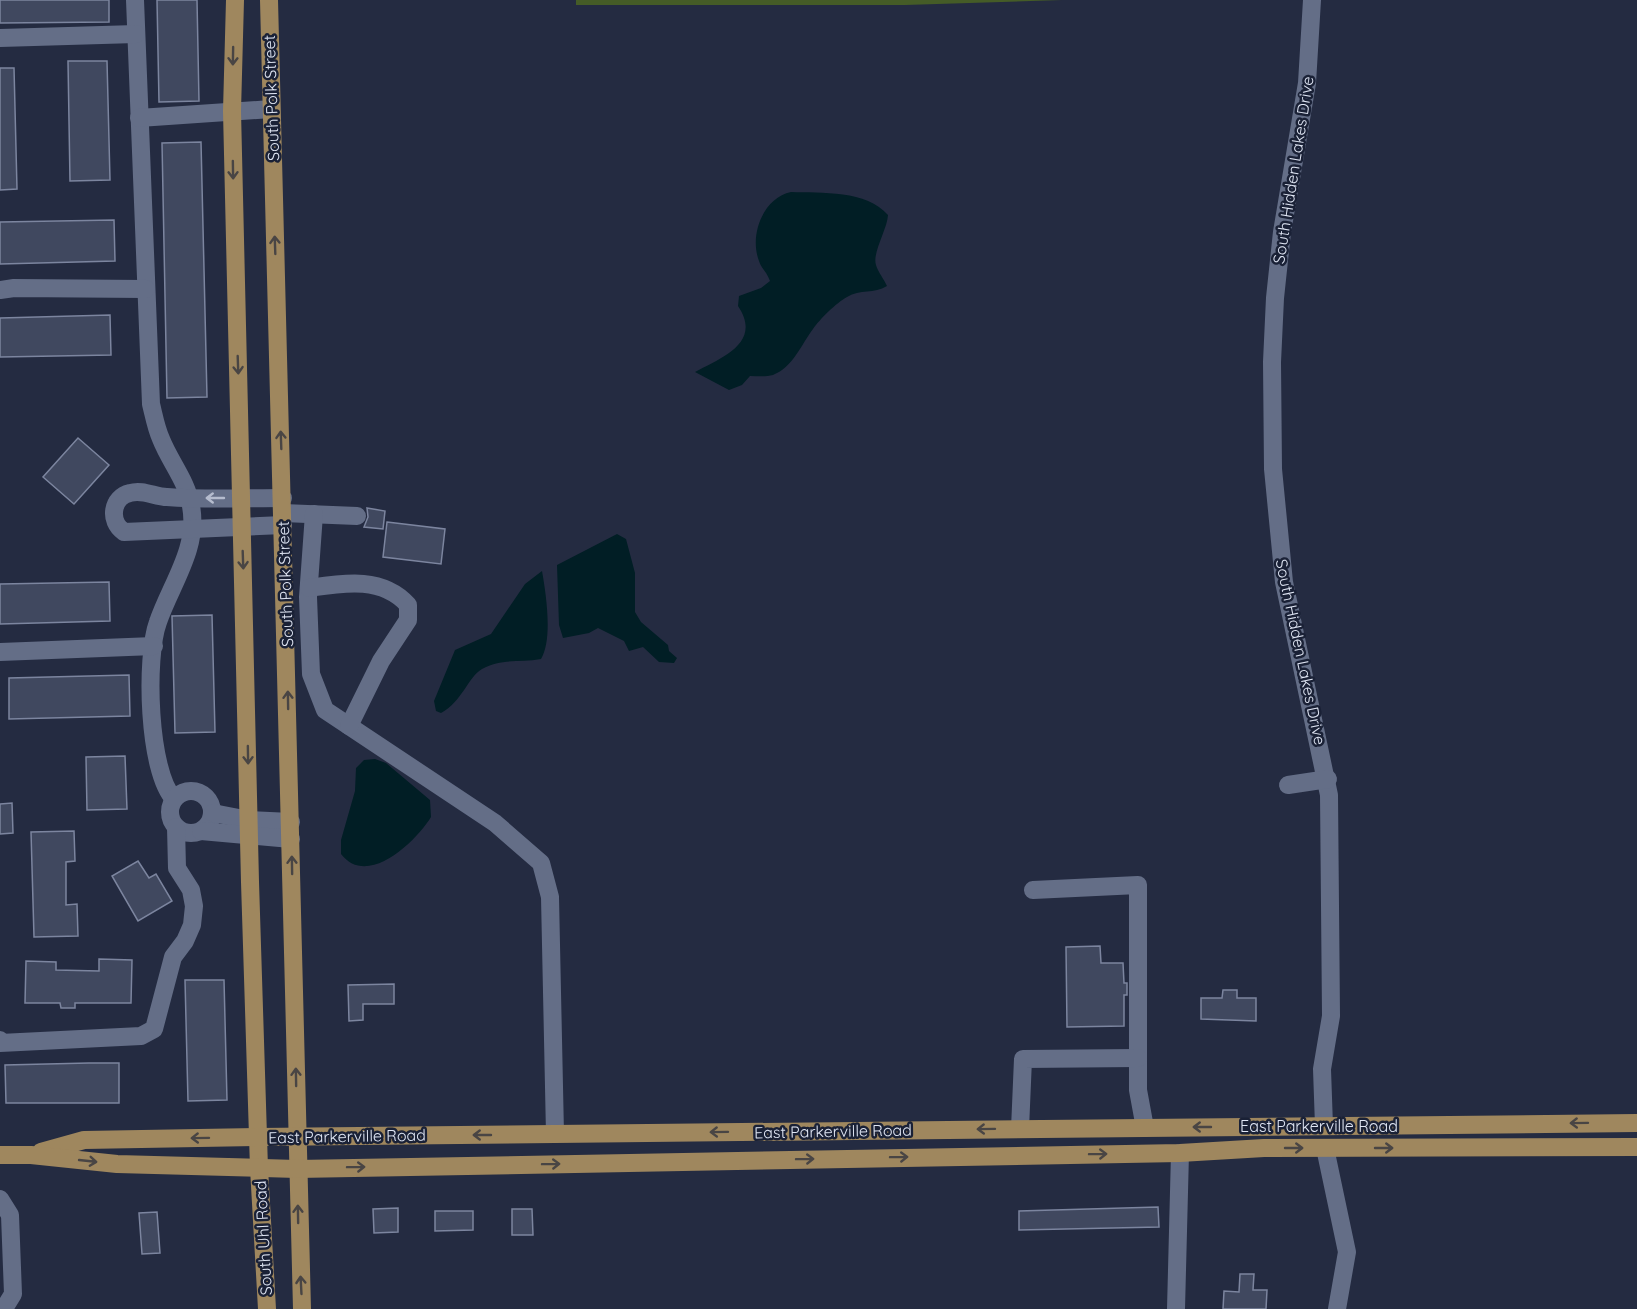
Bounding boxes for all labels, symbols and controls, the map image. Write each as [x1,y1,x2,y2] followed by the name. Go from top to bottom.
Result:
[259,35,283,161] street label: South Polk Street
[227,45,239,65] one-way arrow
[1268,75,1318,265] street label: South Hidden Lakes Drive
[228,159,239,179] one-way arrow
[270,235,281,255] one-way arrow
[232,354,243,374] one-way arrow
[275,430,287,450] one-way arrow
[205,492,225,504] one-way arrow
[273,521,297,647] street label: South Polk Street
[237,549,249,569] one-way arrow
[1272,557,1330,747] street label: South Hidden Lakes Drive
[282,691,294,711] one-way arrow
[242,744,254,764] one-way arrow
[286,856,298,876] one-way arrow
[290,1068,302,1088] one-way arrow
[1240,1116,1398,1136] street label: East Parkerville Road
[1569,1117,1589,1129] one-way arrow
[754,1120,912,1142] street label: East Parkerville Road
[1193,1121,1213,1133] one-way arrow
[977,1123,997,1135] one-way arrow
[268,1125,426,1147] street label: East Parkerville Road
[710,1126,730,1138] one-way arrow
[473,1129,493,1140] one-way arrow
[190,1132,210,1144] one-way arrow
[1283,1142,1303,1154] one-way arrow
[1373,1142,1393,1154] one-way arrow
[1088,1148,1108,1160] one-way arrow
[888,1151,908,1163] one-way arrow
[794,1153,814,1164] one-way arrow
[78,1156,98,1167] one-way arrow
[540,1158,560,1169] one-way arrow
[345,1162,365,1173] one-way arrow
[250,1180,276,1296] street label: South Uhl Road
[292,1205,304,1225] one-way arrow
[295,1275,306,1295] one-way arrow

